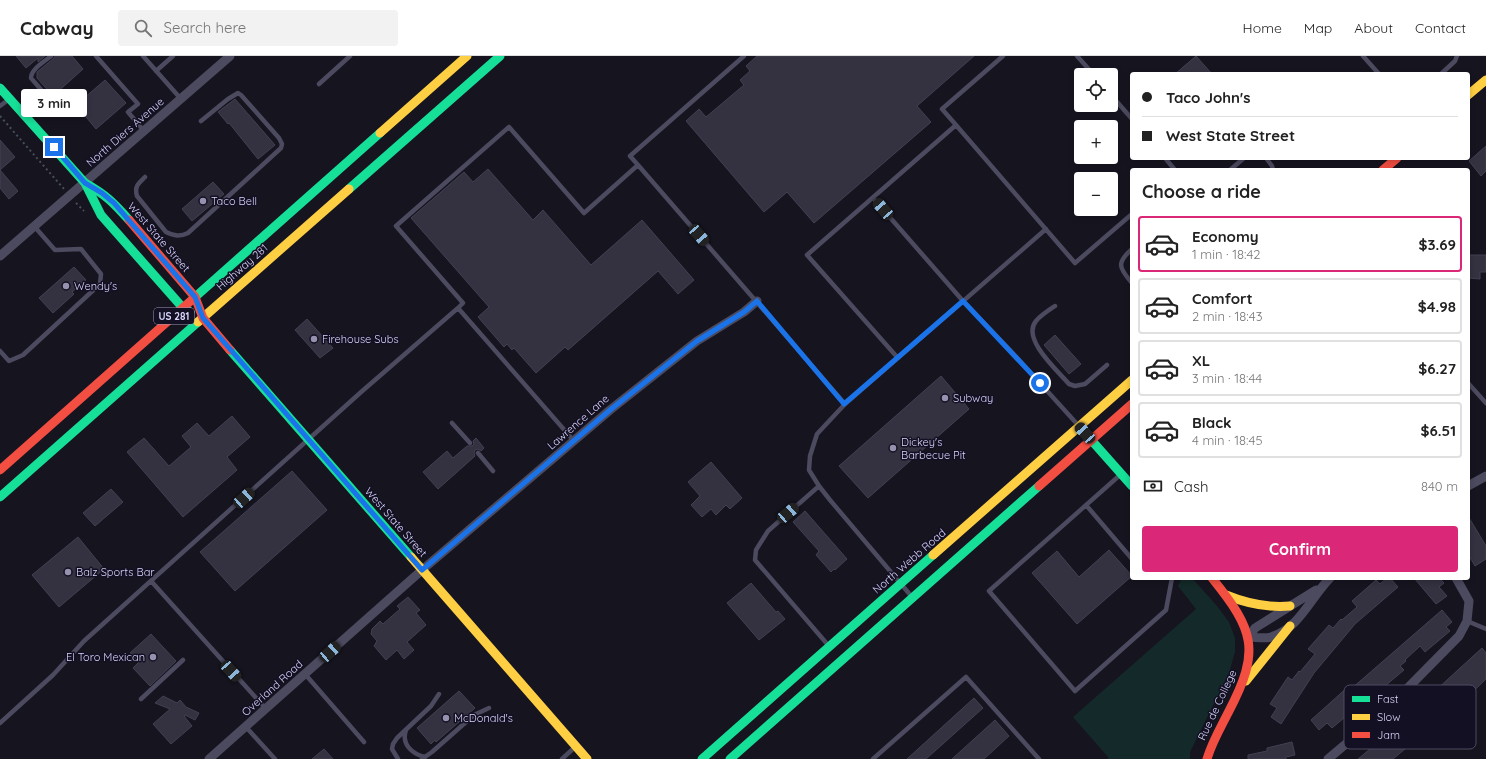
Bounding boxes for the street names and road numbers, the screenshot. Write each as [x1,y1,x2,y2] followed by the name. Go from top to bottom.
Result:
[83,94,167,170] street label: North Diers Avenue
[125,199,193,275] street label: West State Street
[213,241,271,293] street label: Highway 281
[154,308,194,324] road number: US 281
[544,391,612,453] street label: Lawrence Lane
[362,484,430,560] street label: West State Street
[870,525,948,597] street label: North Webb Road
[239,657,305,719] street label: Overland Road
[1195,667,1239,743] street label: Rue de College

